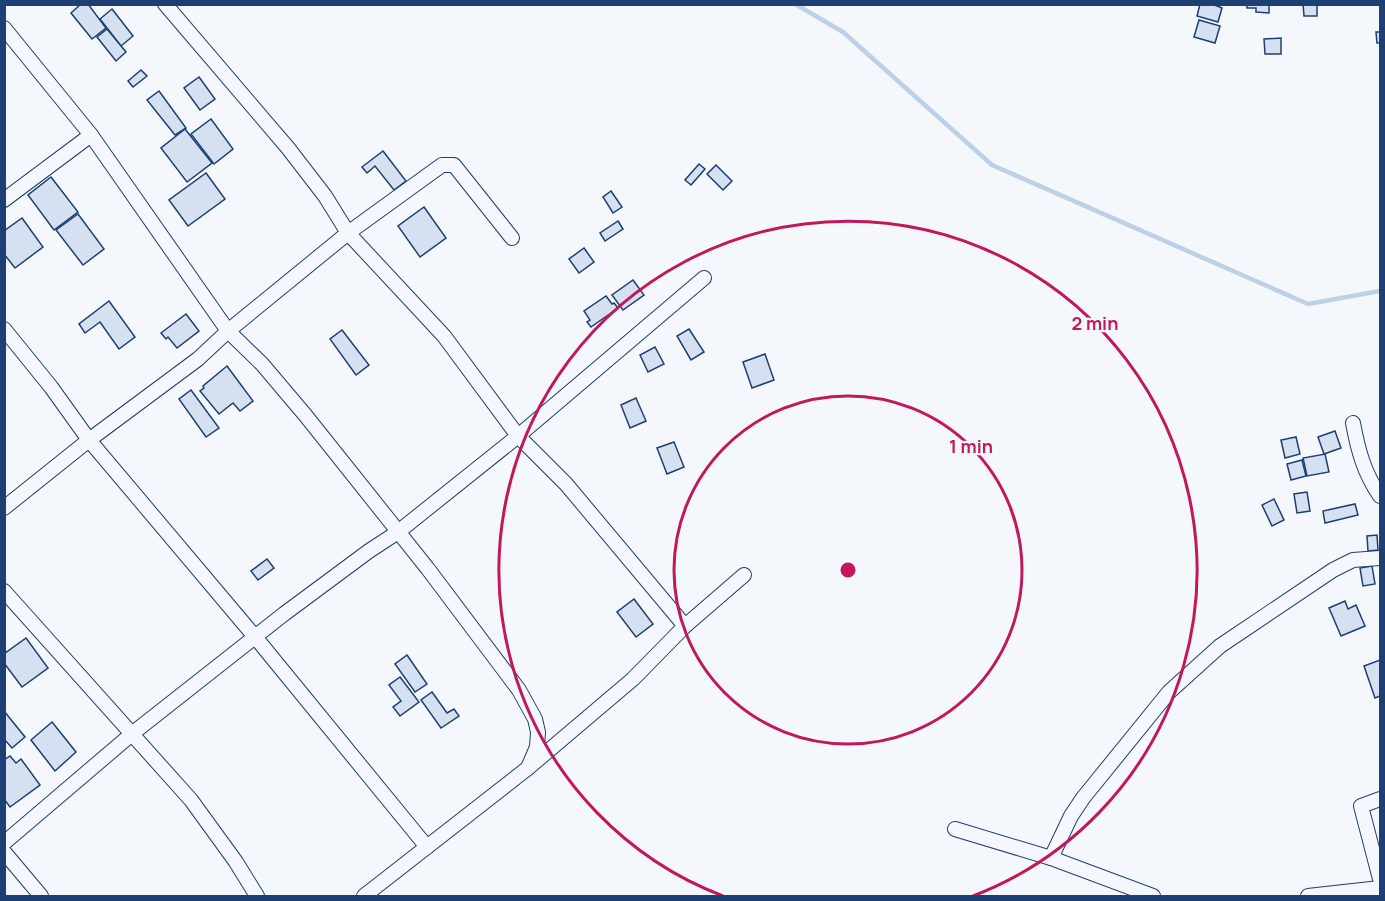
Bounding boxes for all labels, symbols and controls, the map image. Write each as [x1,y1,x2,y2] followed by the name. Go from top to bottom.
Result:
[1072,311,1118,335] text: 2 min
[949,434,993,458] text: 1 min
[838,560,858,580] centre of rings

